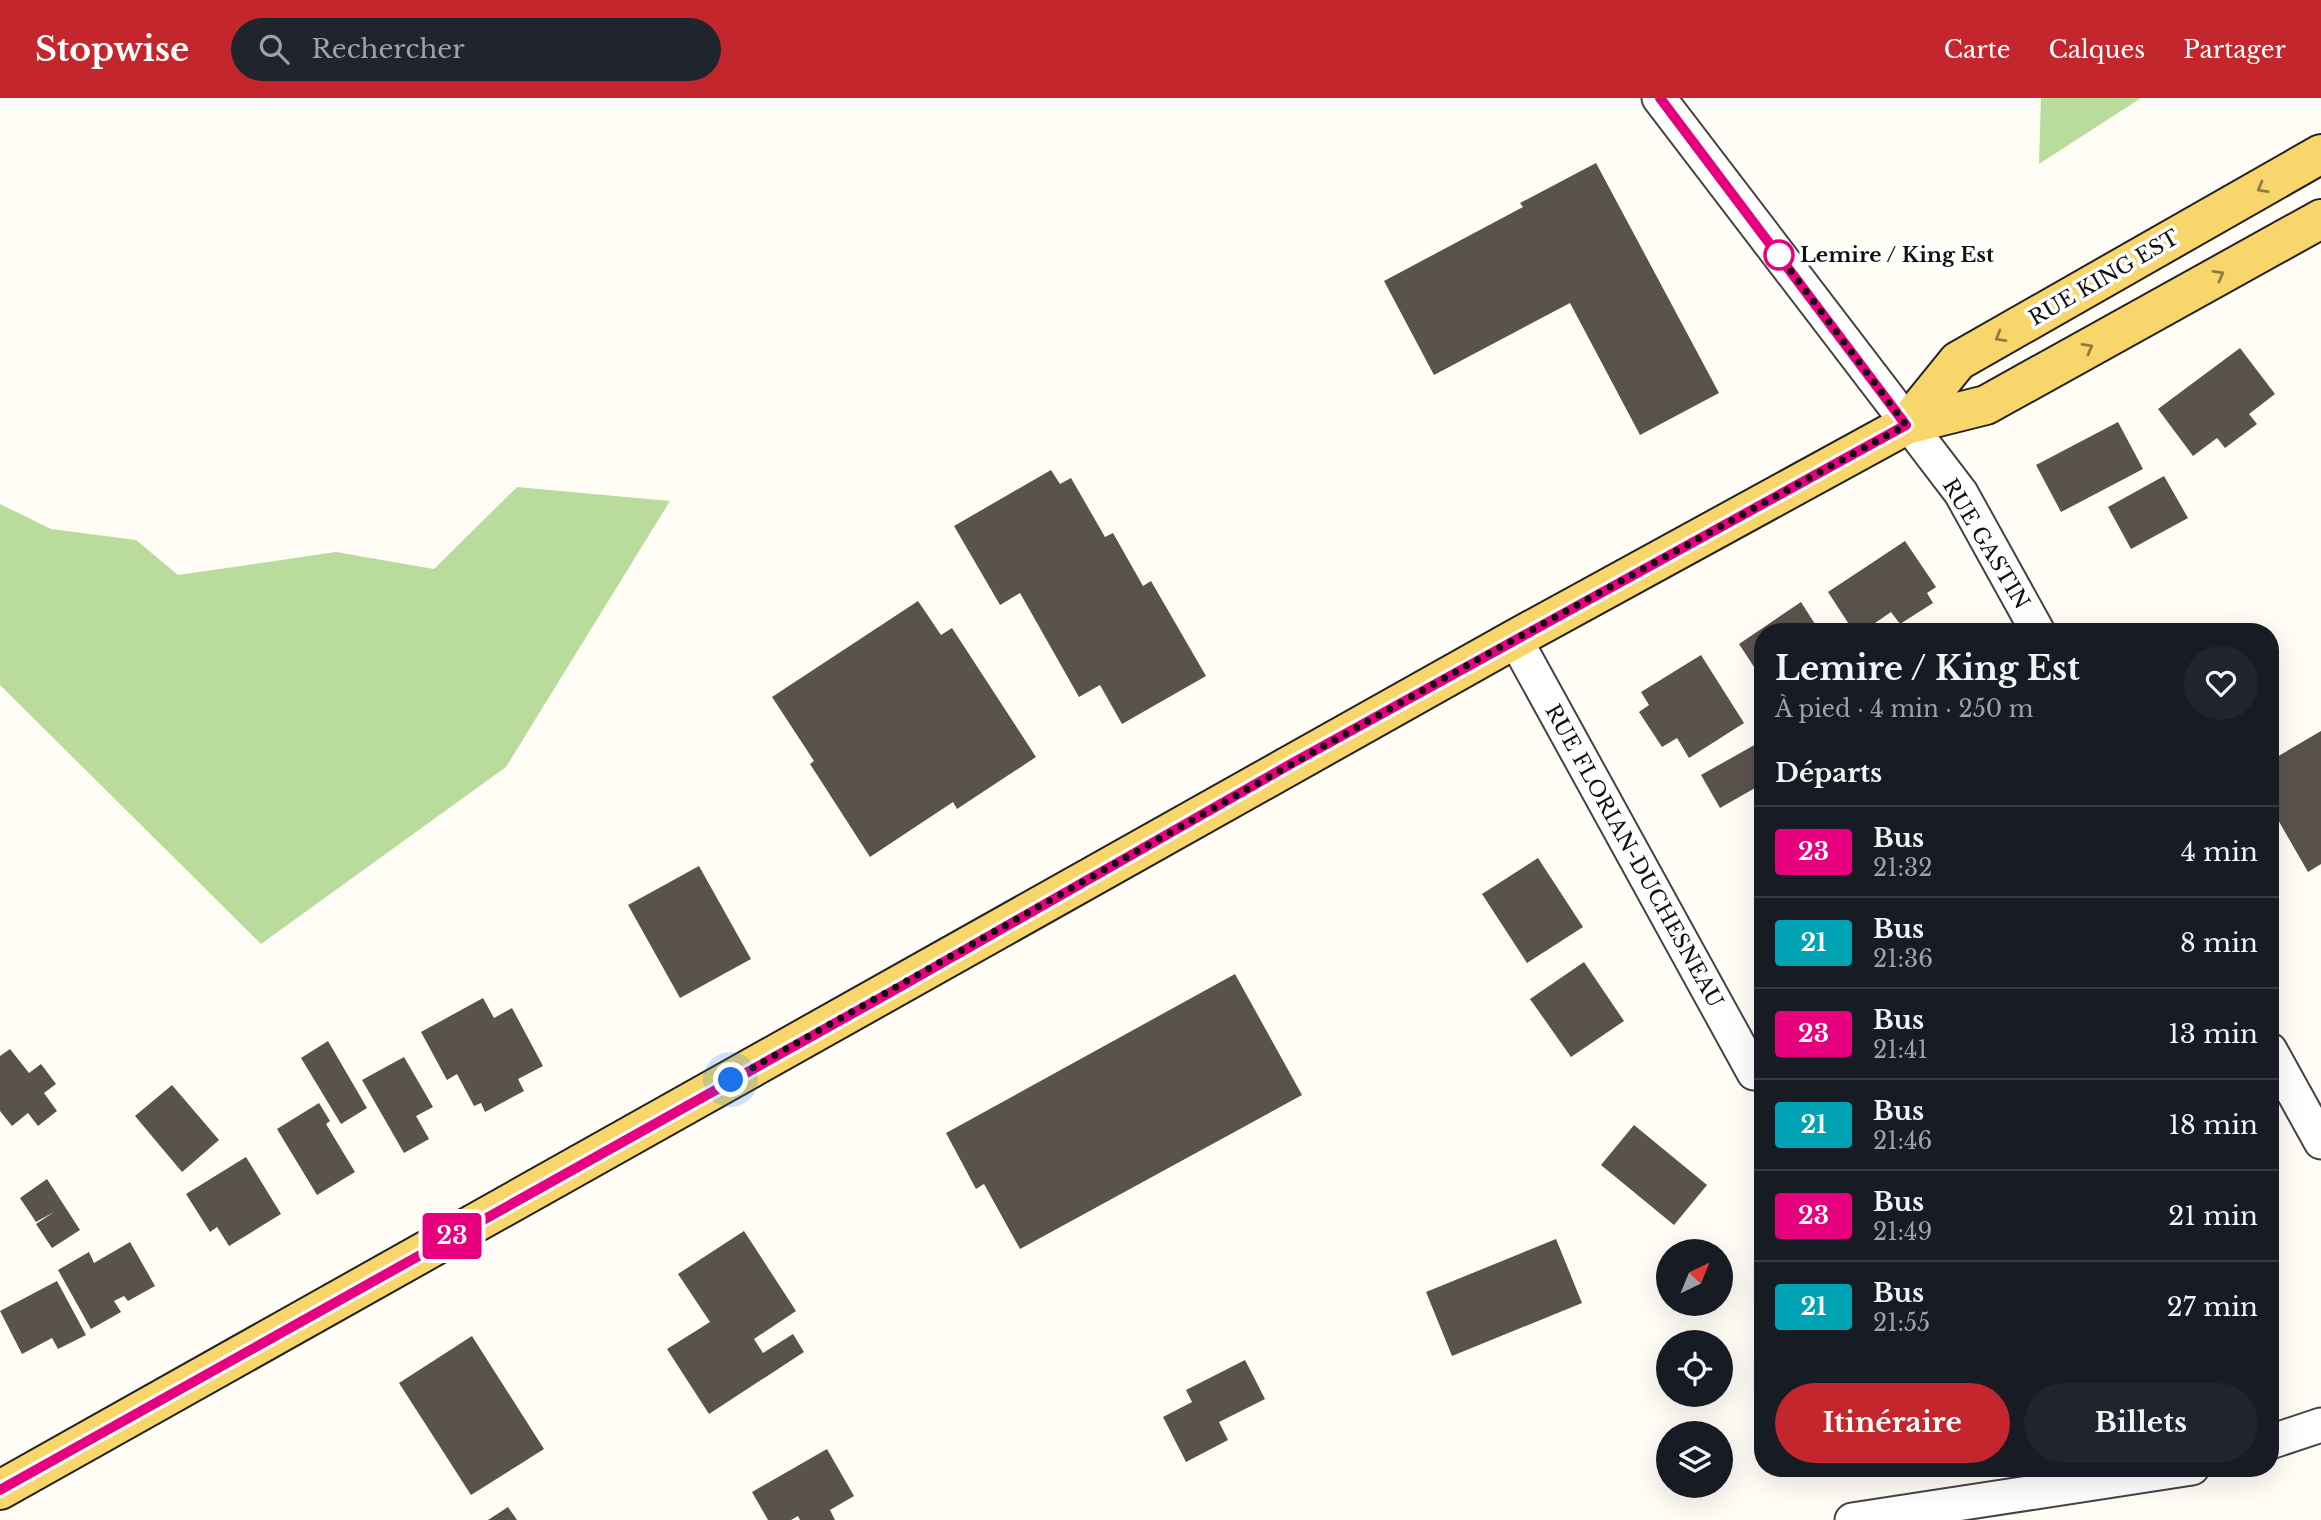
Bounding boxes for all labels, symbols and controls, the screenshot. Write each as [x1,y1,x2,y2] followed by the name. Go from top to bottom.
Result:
[231,18,721,81] search box
[35,29,189,70] text: Stopwise
[255,30,293,68] icon: search
[311,33,465,65] text: Rechercher
[1944,35,2010,64] text: Carte
[2048,35,2145,64] text: Calques
[2183,35,2286,64] text: Partager
[2256,180,2269,193] one-way arrow
[2025,225,2184,331] street label: RUE KING EST
[1764,240,1794,270] marker: Lemire / King Est
[1800,242,1994,268] place label: Lemire / King Est
[2212,270,2224,283] one-way arrow
[1995,329,2008,342] one-way arrow
[2081,343,2094,356] one-way arrow
[1937,474,2035,614] street label: RUE GASTIN
[2184,646,2258,720] button: heart
[1775,648,2080,689] text: Lemire / King Est
[1775,695,2033,723] text: À pied · 4 min · 250 m
[1540,700,1728,1012] street label: RUE FLORIAN-DUCHESNEAU
[1775,757,1882,789] text: Départs
[1873,822,1924,854] text: Bus
[2181,836,2258,868] text: 4 min
[1798,837,1829,866] text: 23
[1873,854,1932,882] text: 21:32
[1873,913,1924,945] text: Bus
[2180,927,2258,959] text: 8 min
[1800,928,1827,957] text: 21
[1873,945,1933,973] text: 21:36
[1873,1004,1924,1036] text: Bus
[2168,1018,2258,1050] text: 13 min
[1798,1019,1829,1048] text: 23
[1873,1036,1928,1064] text: 21:41
[713,1062,748,1097] your location
[1873,1095,1924,1127] text: Bus
[2169,1109,2258,1141] text: 18 min
[1800,1110,1827,1139] text: 21
[1873,1127,1932,1155] text: 21:46
[1873,1186,1924,1218] text: Bus
[2168,1200,2258,1232] text: 21 min
[1798,1201,1829,1230] text: 23
[420,1213,484,1259] line badge: 23
[1873,1218,1932,1246] text: 21:49
[437,1221,467,1250] text: 23
[1656,1239,1732,1316] north arrow
[1656,1239,1733,1498] map controls
[1873,1277,1924,1309] text: Bus
[2167,1291,2258,1323] text: 27 min
[1800,1292,1827,1321] text: 21
[1873,1309,1930,1337] text: 21:55
[1656,1330,1733,1407] button: locate
[1775,1383,2010,1463] button: Itinéraire
[2024,1383,2258,1463] button: Billets
[1656,1421,1733,1498] button: layers

